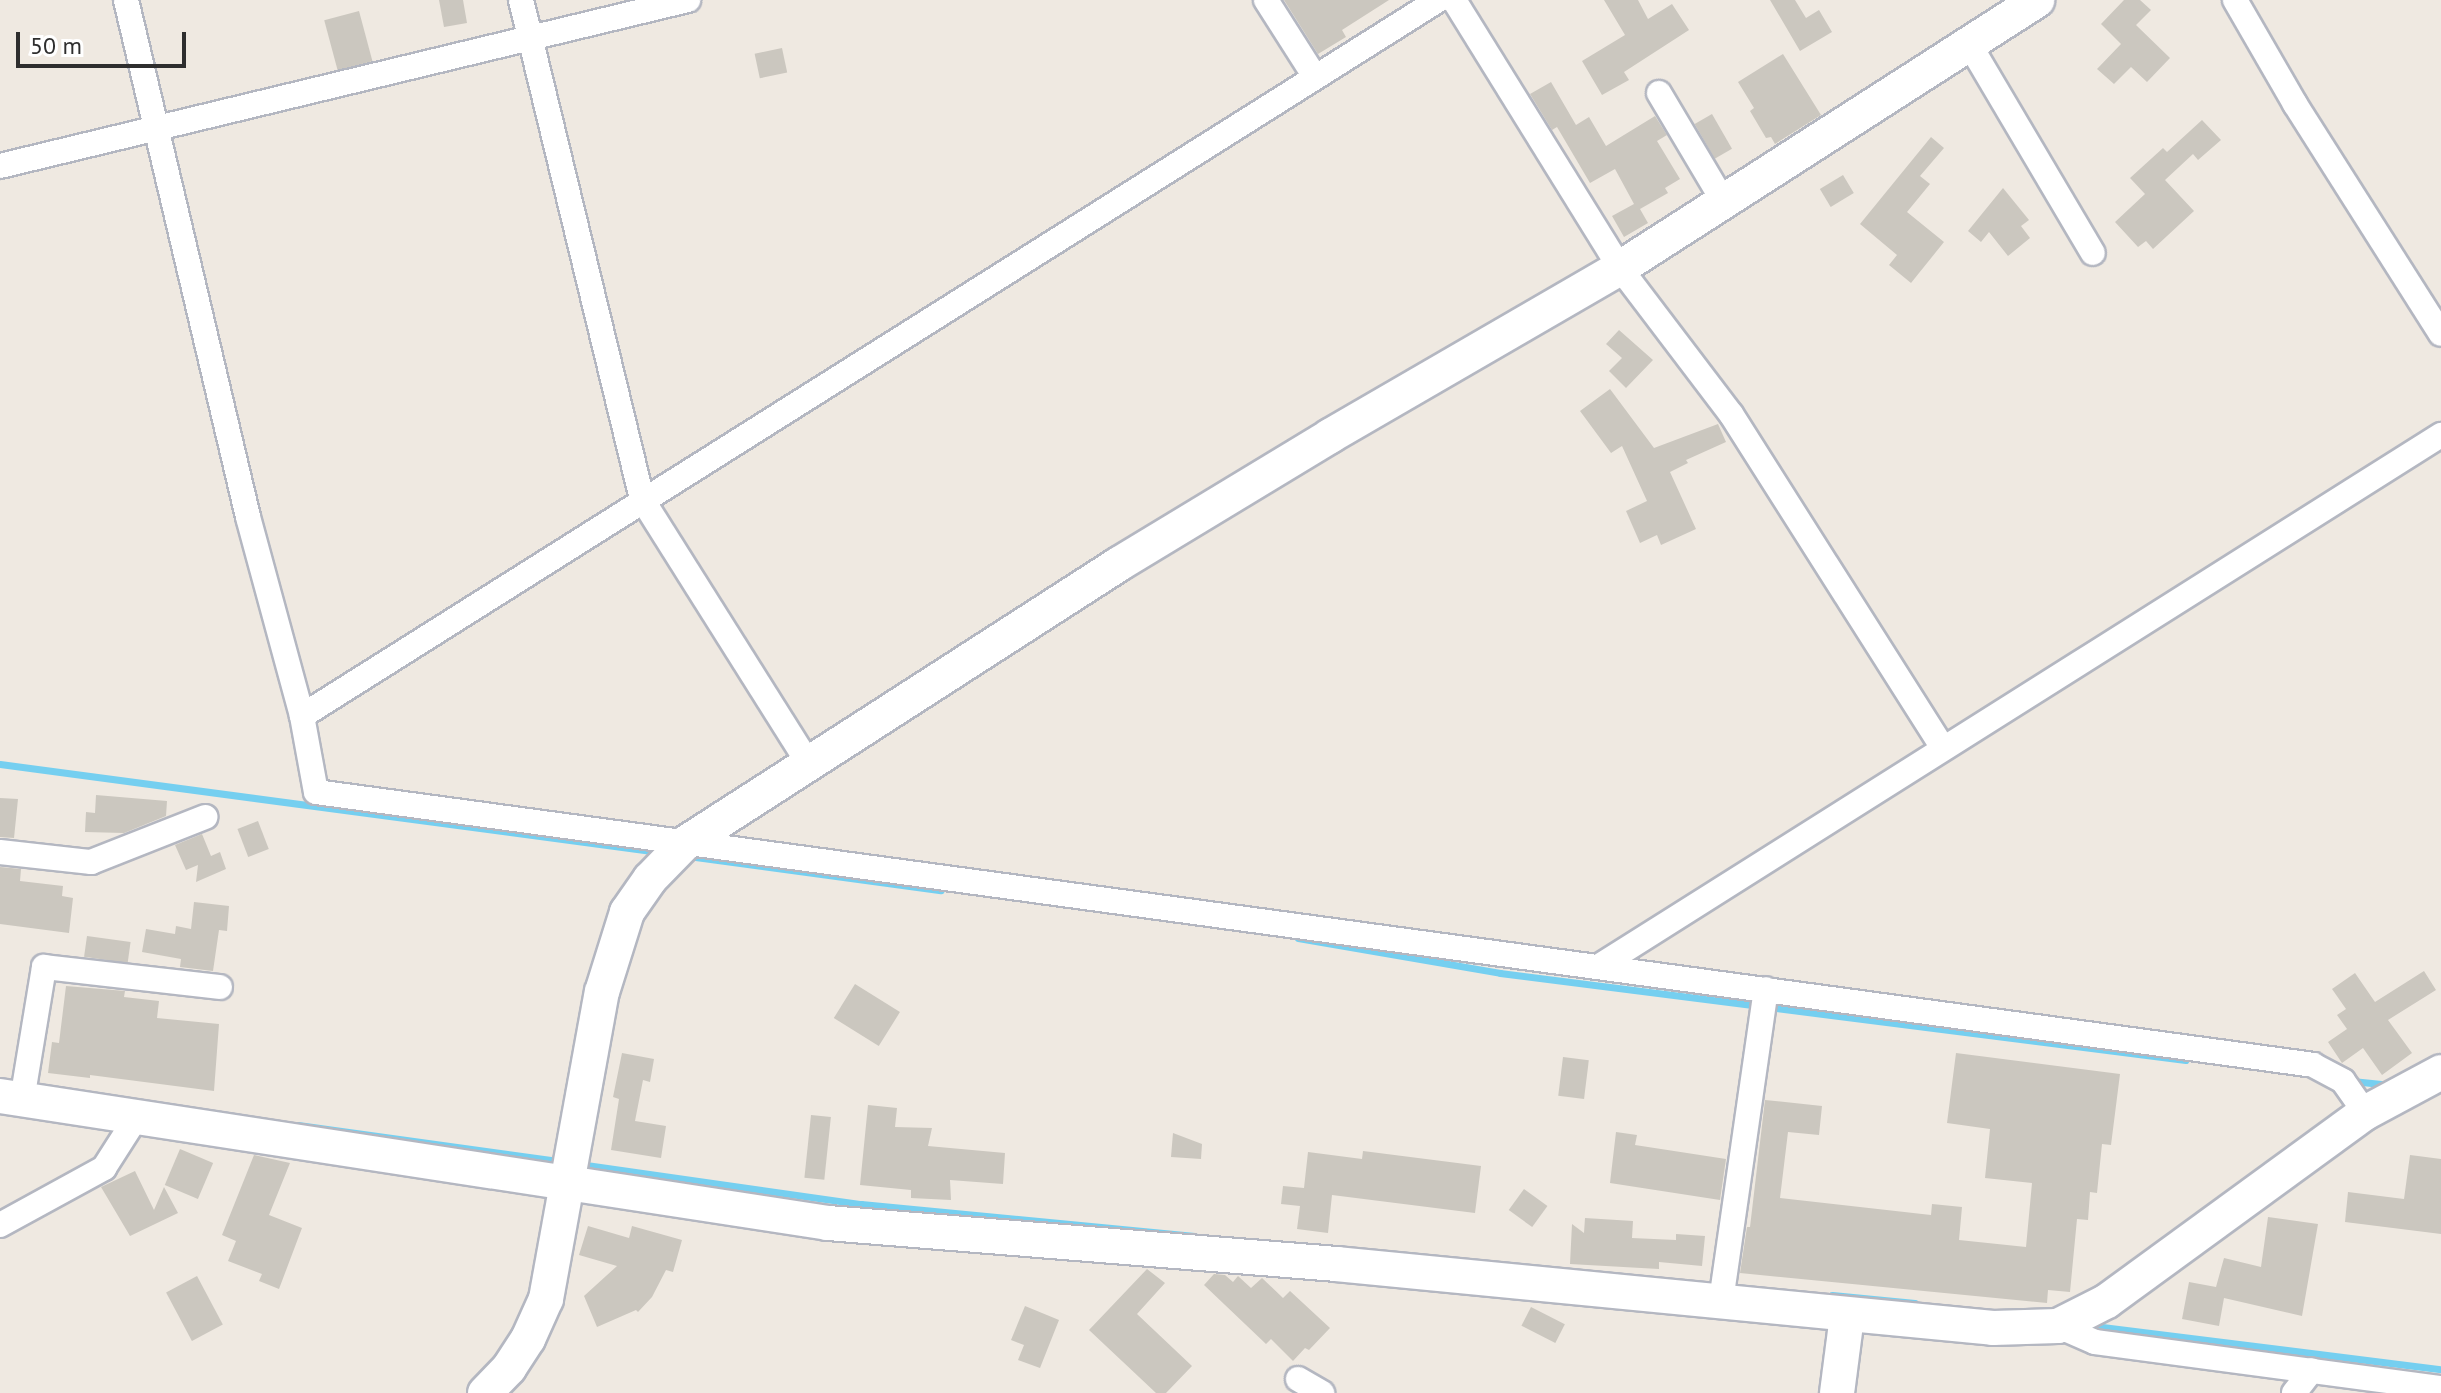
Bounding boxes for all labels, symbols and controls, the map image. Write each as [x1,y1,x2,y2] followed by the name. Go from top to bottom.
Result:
[20,16,190,66] scale bar
[30,30,82,61] text: 50 m

